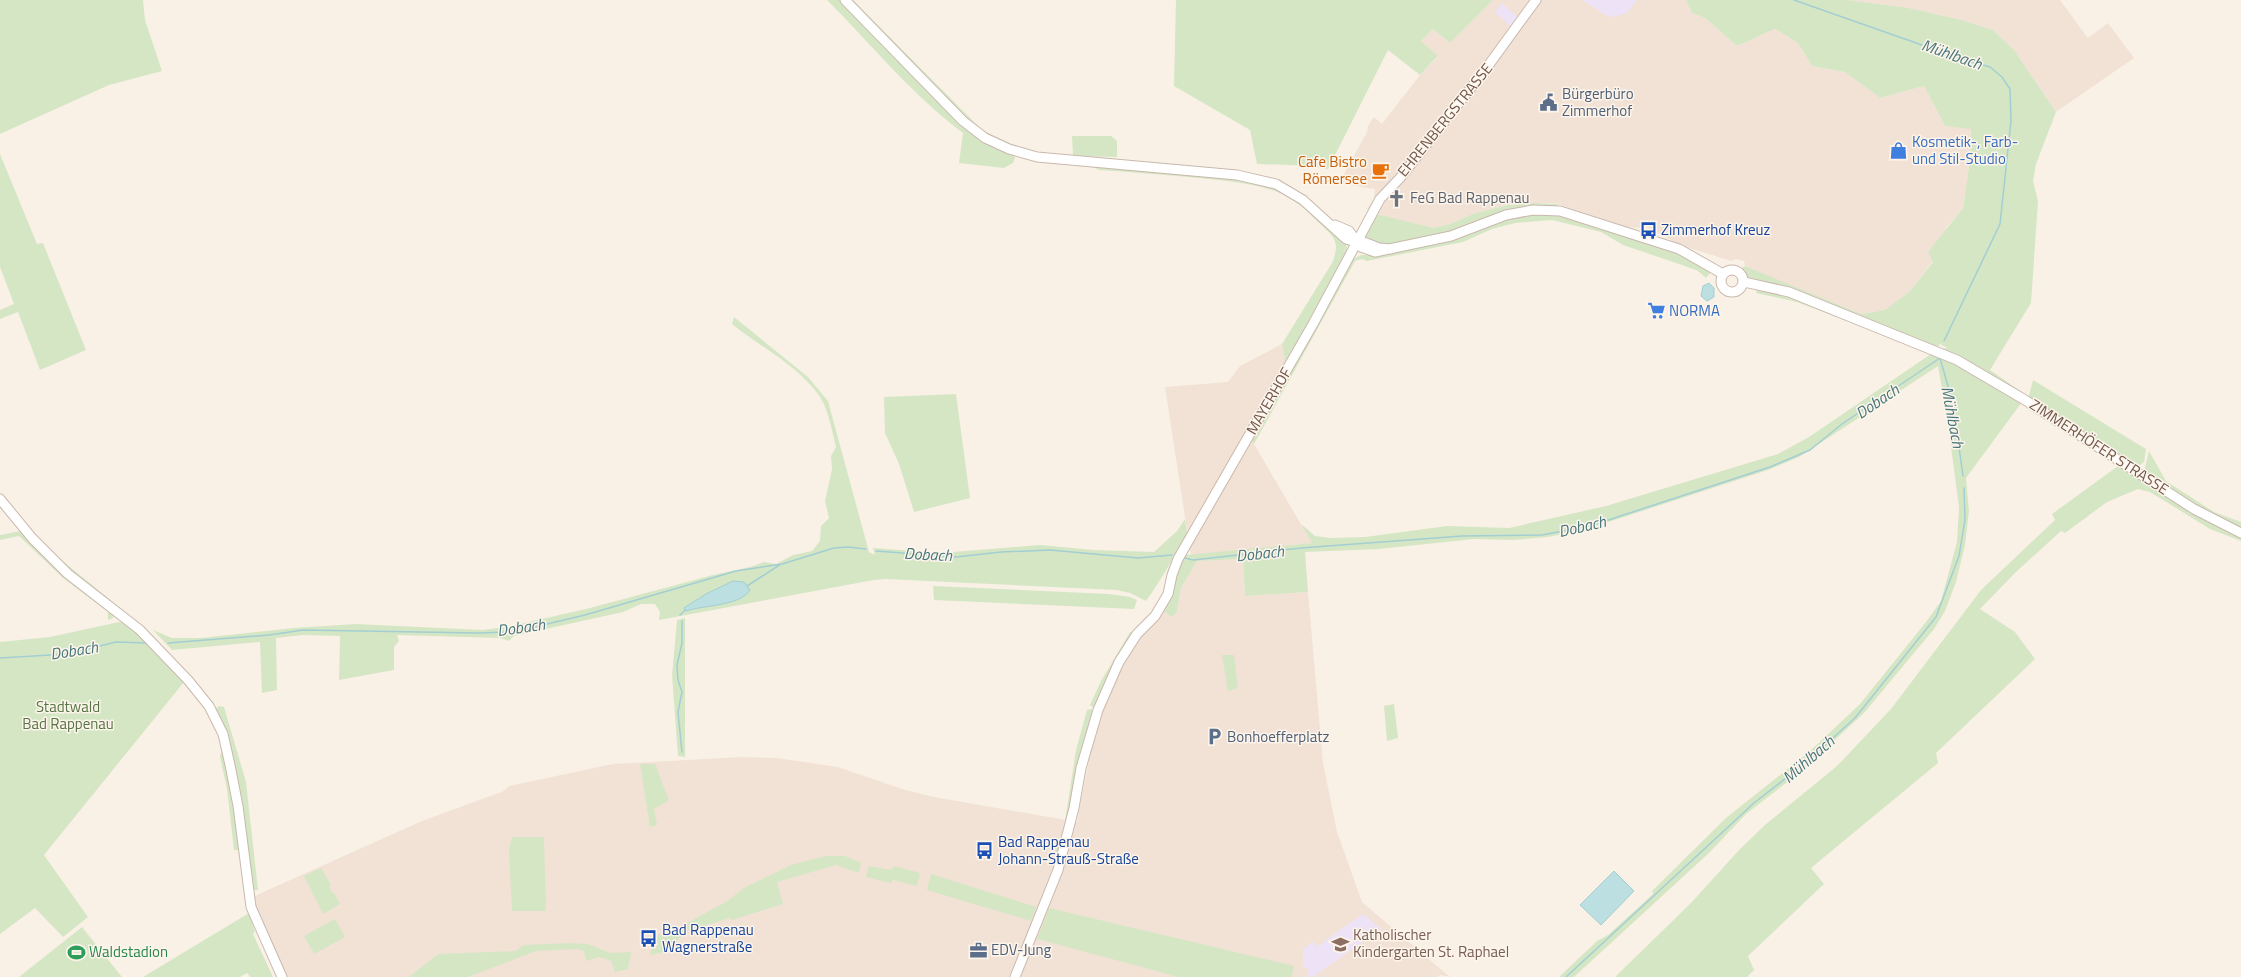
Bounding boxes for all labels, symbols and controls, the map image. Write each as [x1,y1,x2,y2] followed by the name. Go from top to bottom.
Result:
[1919,33,1986,76] water label: Mühlbach
[1391,58,1498,182] street label: EHRENBERGSTRASSE
[1562,82,1634,122] place label: Bürgerbüro Zimmerhof
[1539,93,1559,113] public building icon: Bürgerbüro Zimmerhof
[1912,130,2018,170] place label: Kosmetik-, Farb- und Stil-Studio
[1889,141,1909,161] shop icon: Kosmetik-, Farb- und Stil-Studio
[1298,150,1367,190] place label: Cafe Bistro Römersee
[1370,161,1390,181] cafe icon: Cafe Bistro Römersee
[1410,186,1529,209] place label: FeG Bad Rappenau
[1387,188,1407,208] church icon: FeG Bad Rappenau
[1661,218,1770,241] place label: Zimmerhof Kreuz
[1638,220,1658,240] bus stop icon: Zimmerhof Kreuz
[1669,299,1720,322] place label: NORMA
[1646,301,1666,321] supermarket icon: NORMA
[1240,363,1297,439] street label: MAYERHOF
[1850,377,1904,424] water label: Dobach
[1935,384,1971,451] water label: Mühlbach
[2025,393,2173,500] street label: ZIMMERHÖFER STRASSE
[1556,509,1609,543] water label: Dobach
[1235,538,1286,567] water label: Dobach
[903,541,954,567] water label: Dobach
[496,612,547,642] water label: Dobach
[48,634,101,666] water label: Dobach
[22,695,114,735] park label: Stadtwald Bad Rappenau
[1227,725,1329,748] place label: Bonhoefferplatz
[1204,727,1224,747] parking icon: Bonhoefferplatz
[1777,729,1840,789] water label: Mühlbach
[998,830,1139,870] place label: Bad Rappenau Johann-Strauß-Straße
[975,841,995,861] bus stop icon: Bad Rappenau Johann-Strauß-Straße
[662,918,754,958] place label: Bad Rappenau Wagnerstraße
[1353,923,1509,963] place label: Katholischer Kindergarten St. Raphael
[639,929,659,949] bus stop icon: Bad Rappenau Wagnerstraße
[1330,934,1350,954] school or university icon: Katholischer Kindergarten St. Raphael
[991,938,1052,961] place label: EDV-Jung
[89,940,168,963] place label: Waldstadion
[968,940,988,960] office icon: EDV-Jung
[66,942,86,962] sports icon: Waldstadion

